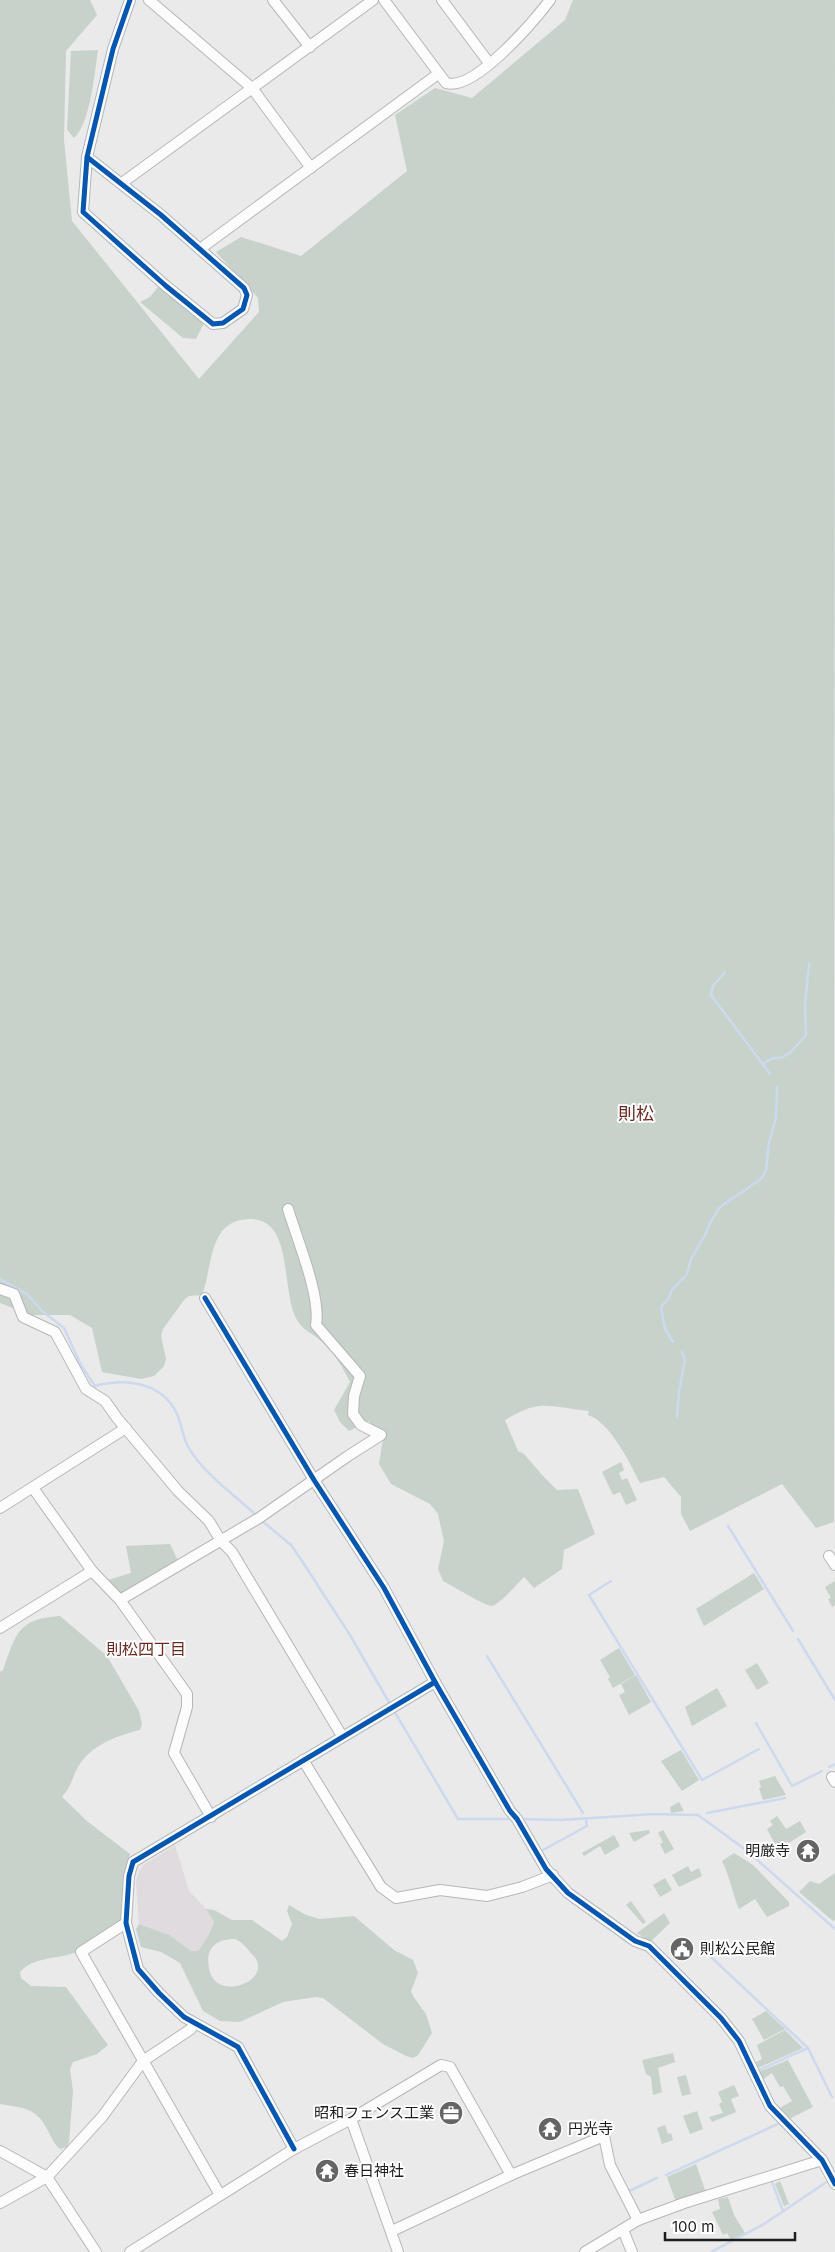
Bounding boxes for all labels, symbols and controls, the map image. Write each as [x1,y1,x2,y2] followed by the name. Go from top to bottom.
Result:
[618,1103,654,1124] district label: 則松
[106,1639,186,1659] district label: 則松四丁目
[795,1838,821,1864] temple icon: 明厳寺
[745,1841,790,1860] place label: 明厳寺
[669,1936,695,1962] public building icon: 則松公民館
[700,1939,775,1958] place label: 則松公民館
[438,2100,464,2126] office icon: 昭和フェンス工業
[314,2103,434,2122] place label: 昭和フェンス工業
[537,2116,563,2142] temple icon: 円光寺
[568,2119,613,2138] place label: 円光寺
[314,2158,340,2184] temple icon: 春日神社
[344,2161,404,2180] place label: 春日神社
[665,2210,795,2242] scale bar
[672,2217,714,2236] text: 100 m

